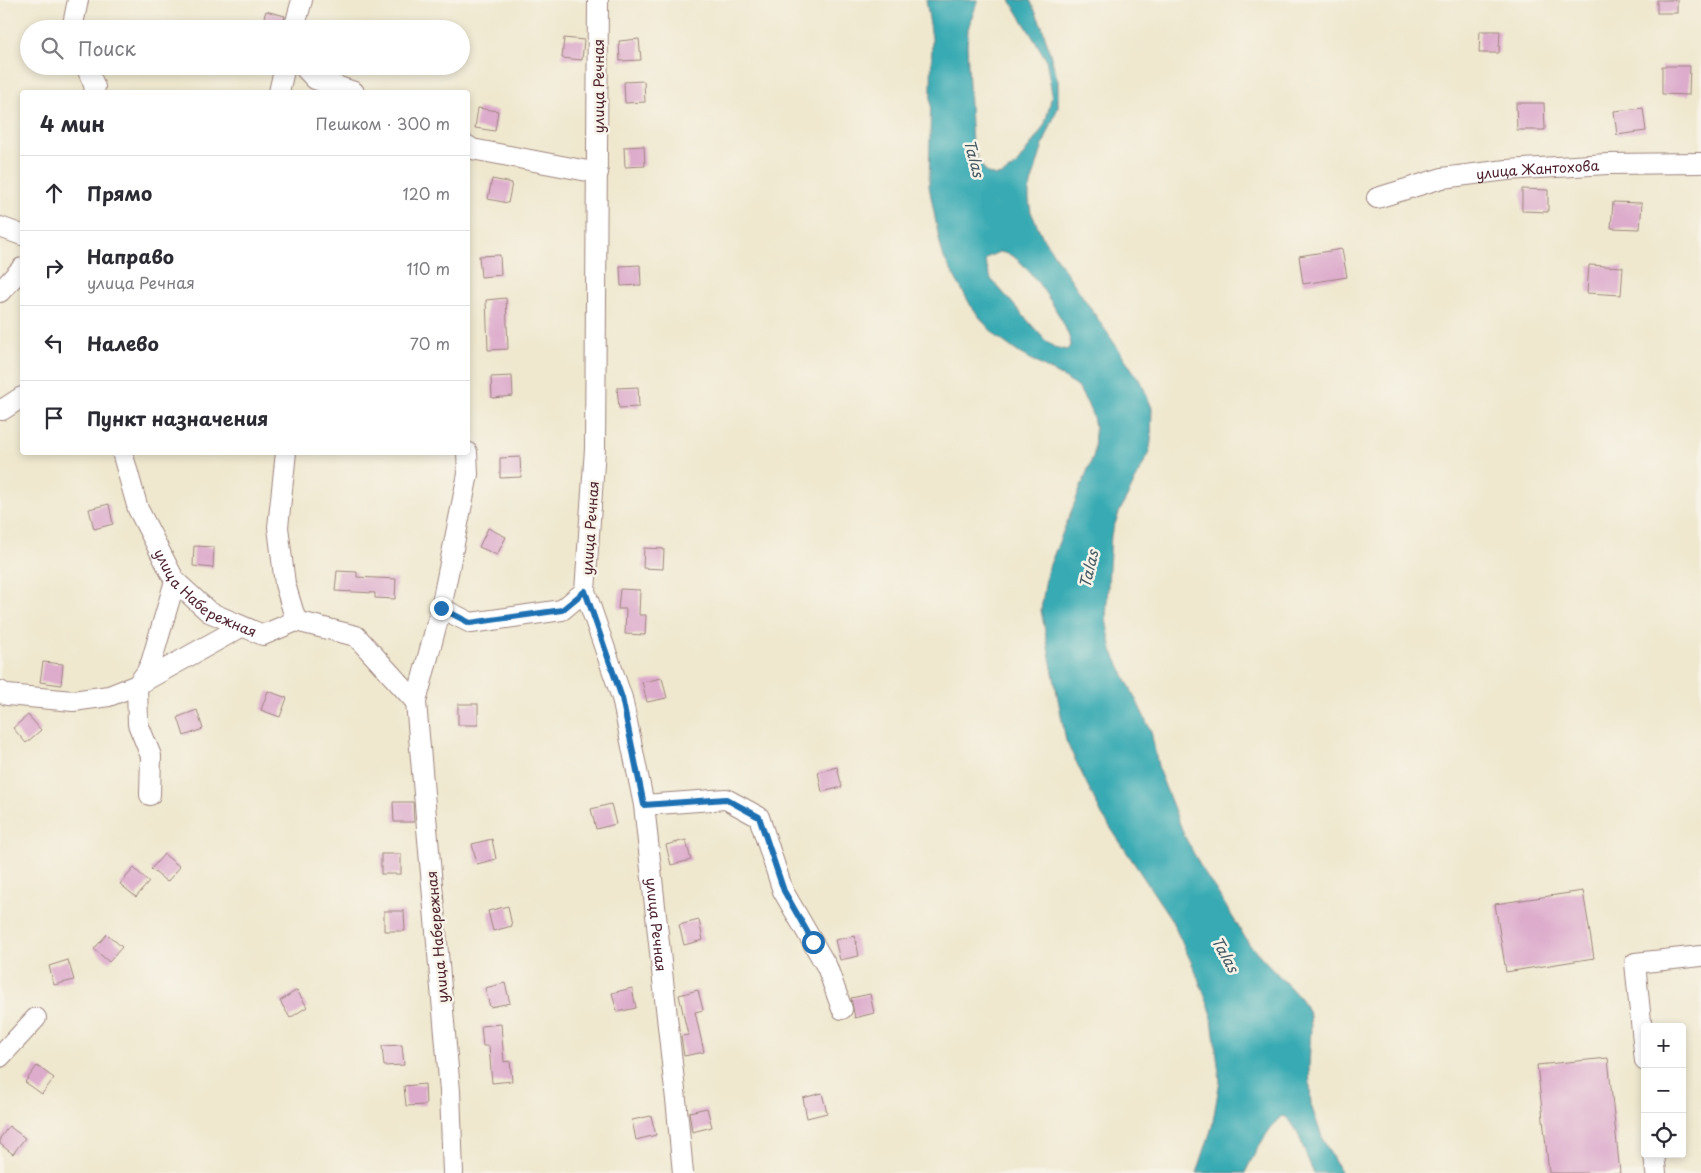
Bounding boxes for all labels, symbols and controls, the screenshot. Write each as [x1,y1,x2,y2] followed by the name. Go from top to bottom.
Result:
[20,20,470,75] search box
[38,34,66,62] icon: search
[78,34,136,62] text: Поиск
[588,39,609,133] street label: улица Речная
[40,107,105,139] text: 4 мин
[316,111,450,135] text: Пешком · 300 m
[959,137,991,180] water label: Talas
[1475,154,1600,184] street label: улица Жантохова
[40,179,68,207] icon: ahead
[87,179,152,207] text: Прямо
[403,181,450,205] text: 120 m
[87,242,174,270] text: Направо
[40,254,68,282] icon: right
[407,256,450,280] text: 110 m
[87,270,195,294] text: улица Речная
[40,329,68,357] icon: left
[87,329,159,357] text: Налево
[410,331,450,355] text: 70 m
[40,404,68,432] icon: arrive
[87,404,268,432] text: Пункт назначения
[576,480,604,576] street label: улица Речная
[149,545,260,642] street label: улица Набережная
[1073,547,1104,590] water label: Talas
[430,597,453,620] route end
[421,870,453,1004] street label: улица Набережная
[641,876,673,973] street label: улица Речная
[802,931,825,954] route start
[1207,932,1246,977] water label: Talas
[1641,1023,1686,1158] map controls
[1641,1023,1686,1068] button: +
[1641,1068,1686,1113] button: −
[1641,1113,1686,1158] button: locate

